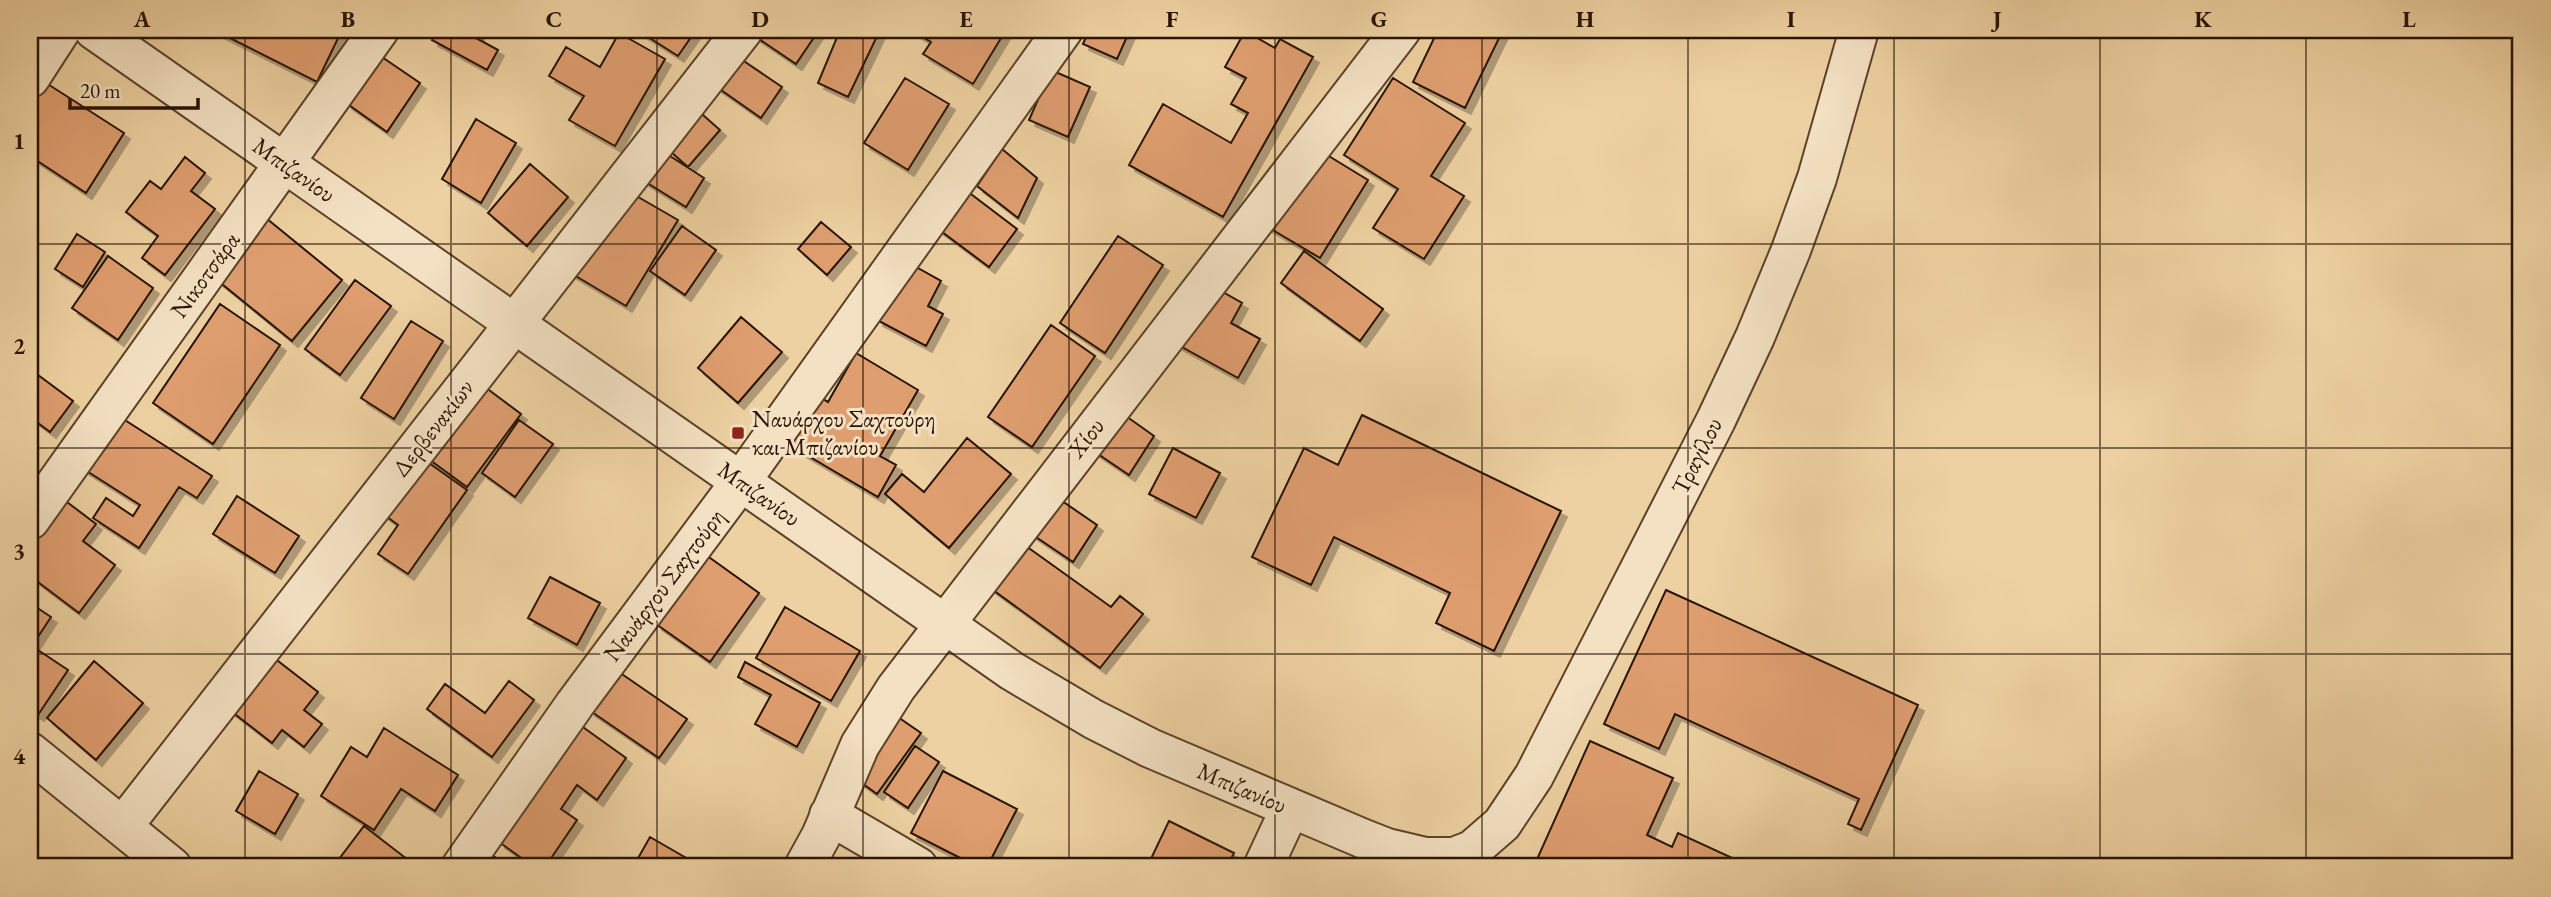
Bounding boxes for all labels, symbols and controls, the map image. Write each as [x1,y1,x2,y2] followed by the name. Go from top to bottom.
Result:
[133,4,151,34] text: A
[341,4,355,34] text: B
[546,4,562,34] text: C
[751,4,769,34] text: D
[959,4,973,34] text: E
[1166,4,1179,34] text: F
[1371,4,1387,34] text: G
[1576,4,1594,34] text: H
[1787,4,1795,34] text: I
[1991,4,2002,34] text: J
[2194,4,2212,34] text: K
[2402,4,2416,34] text: L
[70,66,198,110] scale bar
[80,77,121,104] text: 20 m
[13,126,25,156] text: 1
[247,130,342,209] street label: Μπιζανίου
[163,226,246,324] street label: Νικοτσάρα
[13,331,25,361] text: 2
[385,373,480,483] street label: Δερβενακίων
[752,403,936,462] place label: Ναυάρχου Σαχτούρη και Μπιζανίου
[1060,411,1111,465] street label: Χίου
[1664,412,1729,499] street label: Τραγίλου
[730,425,746,441] marker: Ναυάρχου Σαχτούρη και Μπιζανίου
[712,454,807,533] street label: Μπιζανίου
[596,502,731,667] street label: Ναυάρχου Σαχτούρη
[13,536,25,566] text: 3
[13,741,26,771] text: 4
[1193,755,1292,820] street label: Μπιζανίου

